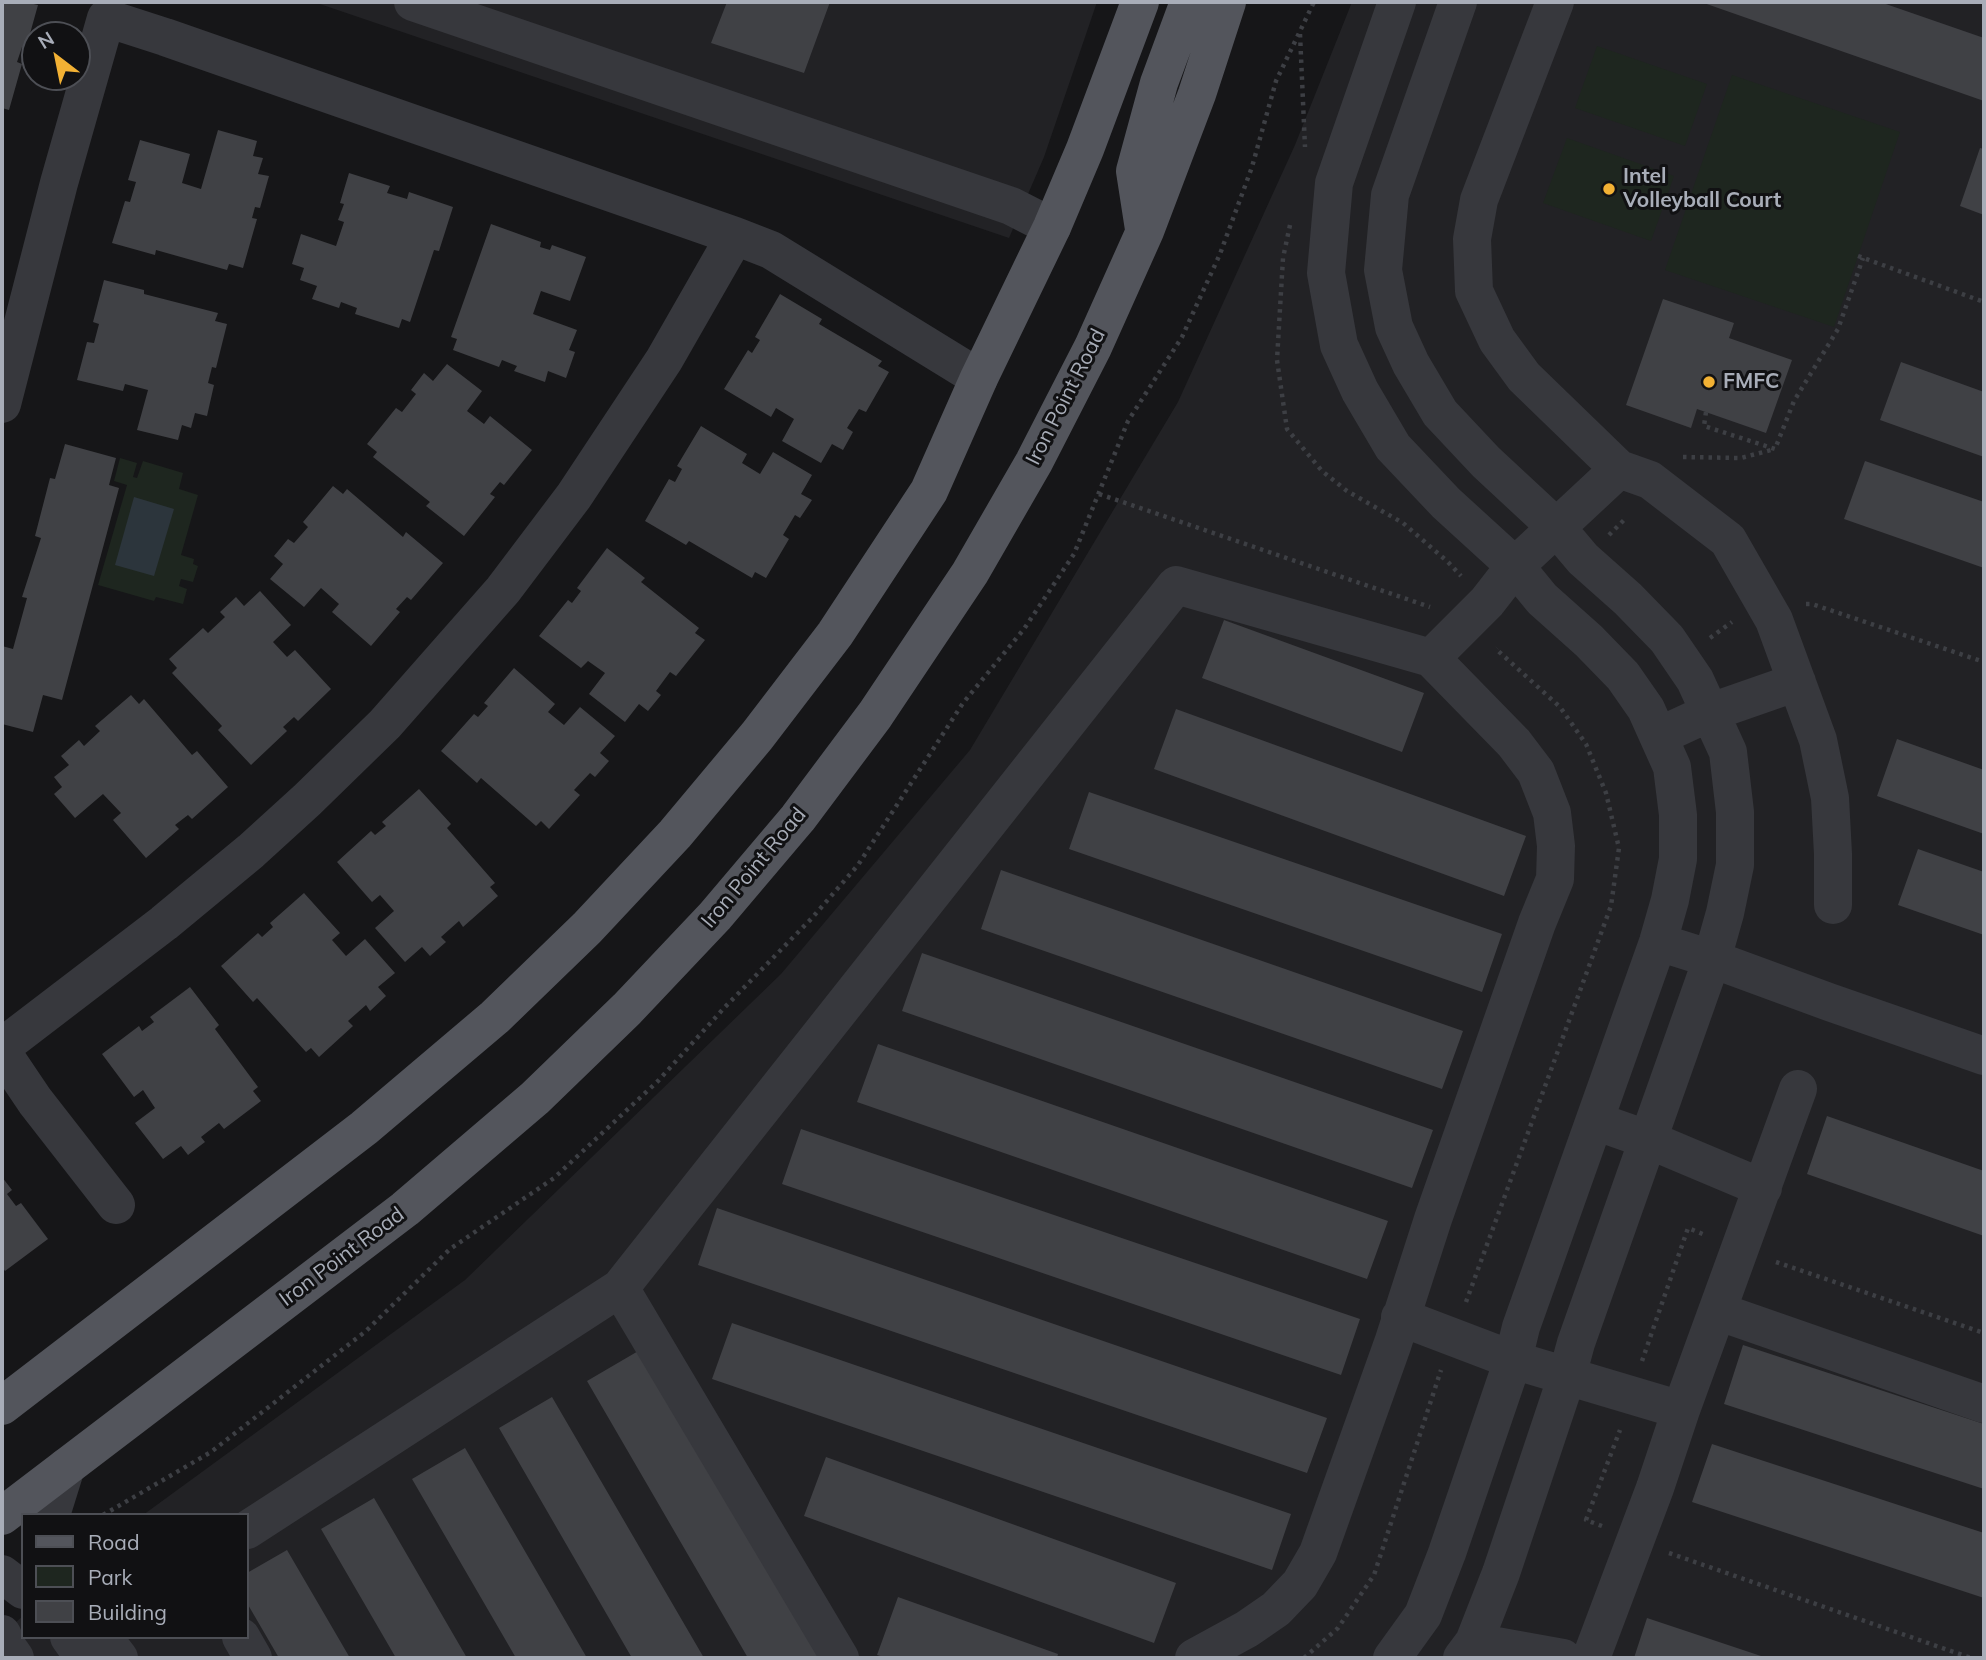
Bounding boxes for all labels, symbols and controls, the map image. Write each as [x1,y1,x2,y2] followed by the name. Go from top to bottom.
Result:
[21,21,91,91] north arrow
[33,26,58,54] text: N
[1623,164,1781,214] place label: Intel Volleyball Court
[1601,181,1617,197] marker: Intel Volleyball Court
[1021,325,1111,469] street label: Iron Point Road
[1723,369,1779,395] place label: FMFC
[1701,374,1717,390] marker: FMFC
[696,803,812,933] street label: Iron Point Road
[275,1202,409,1312] street label: Iron Point Road
[21,1513,248,1639] legend
[88,1529,139,1555] text: Road
[88,1564,132,1590] text: Park
[88,1599,167,1625] text: Building

